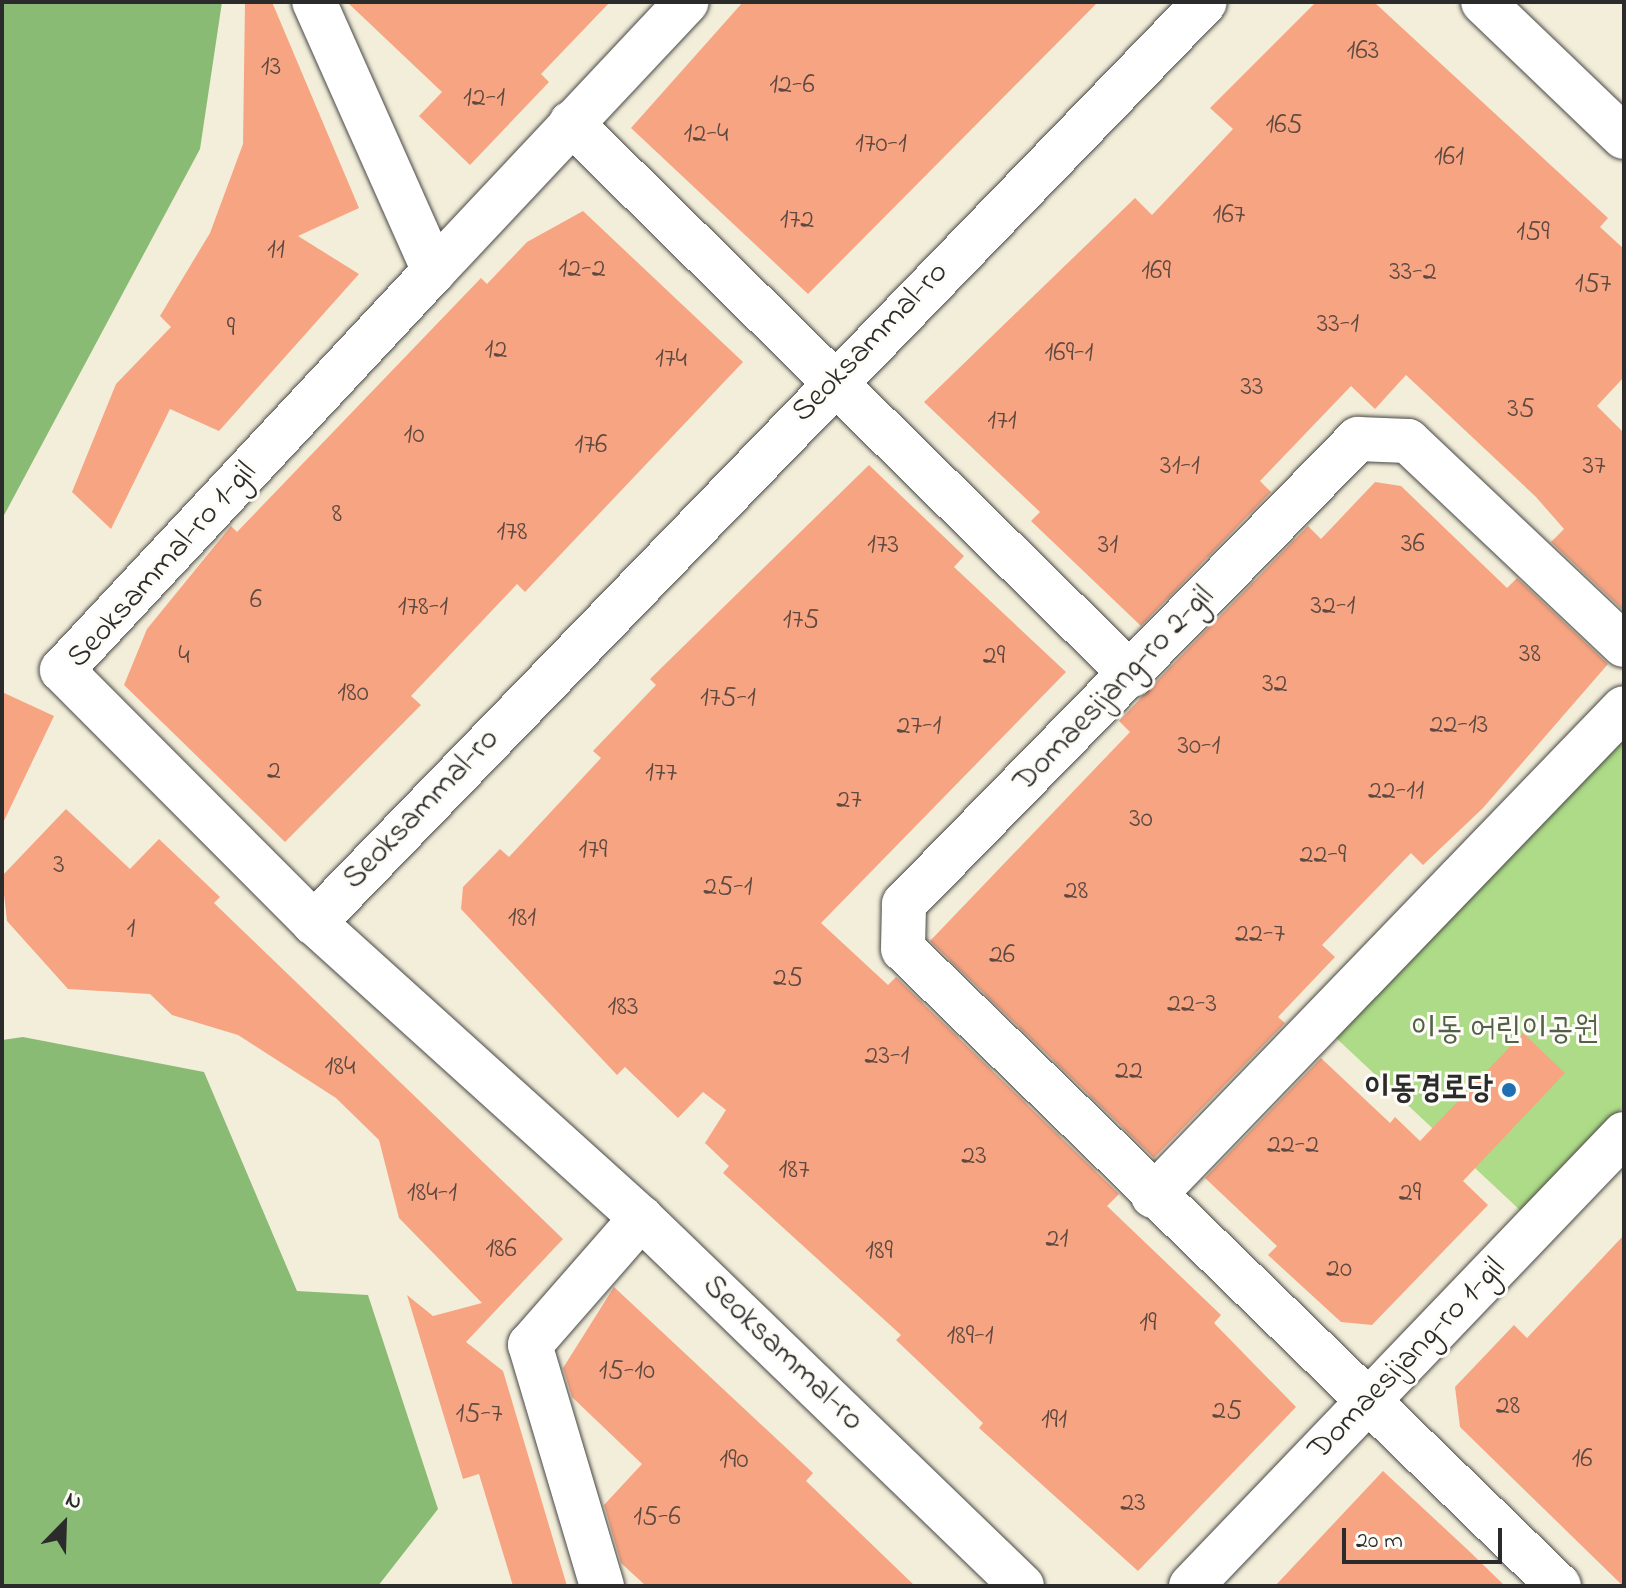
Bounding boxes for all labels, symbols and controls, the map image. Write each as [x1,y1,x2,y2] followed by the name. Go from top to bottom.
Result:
[1347,35,1379,69] house number: 163
[261,51,281,85] house number: 13
[769,69,815,103] house number: 12-6
[463,82,505,116] house number: 12-1
[1265,109,1303,143] house number: 165
[684,118,728,152] house number: 12-4
[855,128,907,162] house number: 170-1
[1434,141,1464,175] house number: 161
[1213,199,1245,233] house number: 167
[780,204,814,238] house number: 172
[1516,216,1550,250] house number: 159
[267,234,285,268] house number: 11
[558,253,606,287] house number: 12-2
[785,254,957,432] street label: Seoksammal-ro
[1141,255,1171,289] house number: 169
[1389,256,1437,290] house number: 33-2
[1575,268,1611,302] house number: 157
[1317,308,1359,342] house number: 33-1
[227,312,235,346] house number: 9
[485,334,507,368] house number: 12
[1044,337,1094,371] house number: 169-1
[655,343,687,377] house number: 174
[1240,371,1264,405] house number: 33
[1507,393,1535,427] house number: 35
[987,405,1017,439] house number: 171
[404,419,424,453] house number: 10
[575,429,607,463] house number: 176
[1160,450,1200,484] house number: 31-1
[1582,450,1606,484] house number: 37
[60,455,266,677] street label: Seoksammal-ro 1-gil
[332,498,342,532] house number: 8
[497,516,527,550] house number: 178
[1401,528,1425,562] house number: 36
[867,529,899,563] house number: 173
[1098,529,1118,563] house number: 31
[1007,579,1223,801] street label: Domaesijang-ro 2-gil
[250,584,262,618] house number: 6
[1311,590,1355,624] house number: 32-1
[398,591,448,625] house number: 178-1
[783,604,819,638] house number: 175
[1519,638,1541,672] house number: 38
[178,640,190,674] house number: 4
[983,640,1005,674] house number: 29
[1262,668,1288,702] house number: 32
[337,677,369,711] house number: 180
[700,682,756,716] house number: 175-1
[1430,709,1488,743] house number: 22-13
[897,710,941,744] house number: 27-1
[336,721,508,899] street label: Seoksammal-ro
[1177,730,1221,764] house number: 30-1
[267,755,281,789] house number: 2
[645,757,677,791] house number: 177
[1368,775,1424,809] house number: 22-11
[836,784,862,818] house number: 27
[1129,803,1153,837] house number: 30
[579,834,607,868] house number: 179
[1300,839,1346,873] house number: 22-9
[53,849,65,883] house number: 3
[703,871,753,905] house number: 25-1
[1064,875,1088,909] house number: 28
[508,902,536,936] house number: 181
[127,913,135,947] house number: 1
[1235,918,1285,952] house number: 22-7
[989,939,1015,973] house number: 26
[773,962,803,996] house number: 25
[1167,988,1217,1022] house number: 22-3
[608,991,638,1025] house number: 183
[1411,1012,1599,1050] park label: 이동 어린이공원
[865,1040,909,1074] house number: 23-1
[325,1051,355,1085] house number: 184
[1115,1055,1143,1089] house number: 22
[1364,1071,1493,1109] place label: 이동경로당
[1500,1081,1518,1099] marker: 이동경로당
[1267,1129,1319,1163] house number: 22-2
[961,1140,987,1174] house number: 23
[779,1154,809,1188] house number: 187
[407,1177,457,1211] house number: 184-1
[1399,1177,1421,1211] house number: 29
[1046,1223,1068,1257] house number: 21
[485,1233,517,1267] house number: 186
[865,1235,893,1269] house number: 189
[1302,1251,1514,1469] street label: Domaesijang-ro 1-gil
[1326,1253,1352,1287] house number: 20
[693,1268,871,1440] street label: Seoksammal-ro
[1139,1307,1157,1341] house number: 19
[946,1320,994,1354] house number: 189-1
[599,1355,655,1389] house number: 15-10
[1496,1390,1520,1424] house number: 28
[1212,1395,1242,1429] house number: 25
[456,1398,502,1432] house number: 15-7
[1041,1404,1067,1438] house number: 191
[1571,1443,1593,1477] house number: 16
[719,1444,749,1478] house number: 190
[24,1484,104,1564] north arrow
[60,1484,86,1520] text: N
[1120,1487,1146,1521] house number: 23
[633,1501,681,1535] house number: 15-6
[1346,1512,1506,1562] scale bar
[1356,1524,1403,1559] text: 20 m

